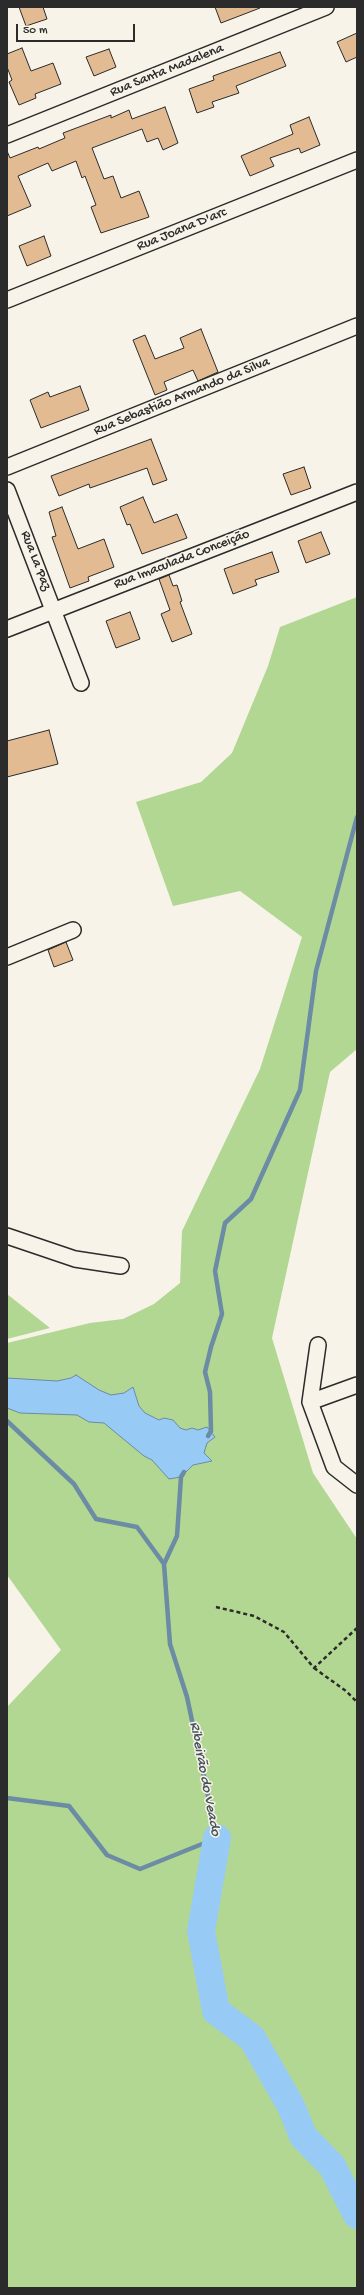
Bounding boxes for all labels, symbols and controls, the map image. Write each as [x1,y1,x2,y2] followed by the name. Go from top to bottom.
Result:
[18,16,137,42] scale bar
[23,24,48,38] text: 50 m
[108,41,226,101] street label: Rua Santa Madalena
[135,204,229,256] street label: Rua Joana D'arc
[92,354,272,440] street label: Rua Sebastião Armando da Silva
[112,526,252,594] street label: Rua Imaculada Conceição
[16,529,54,593] street label: Rua La Paz
[184,1720,224,1838] water label: Ribeirão do Veado

